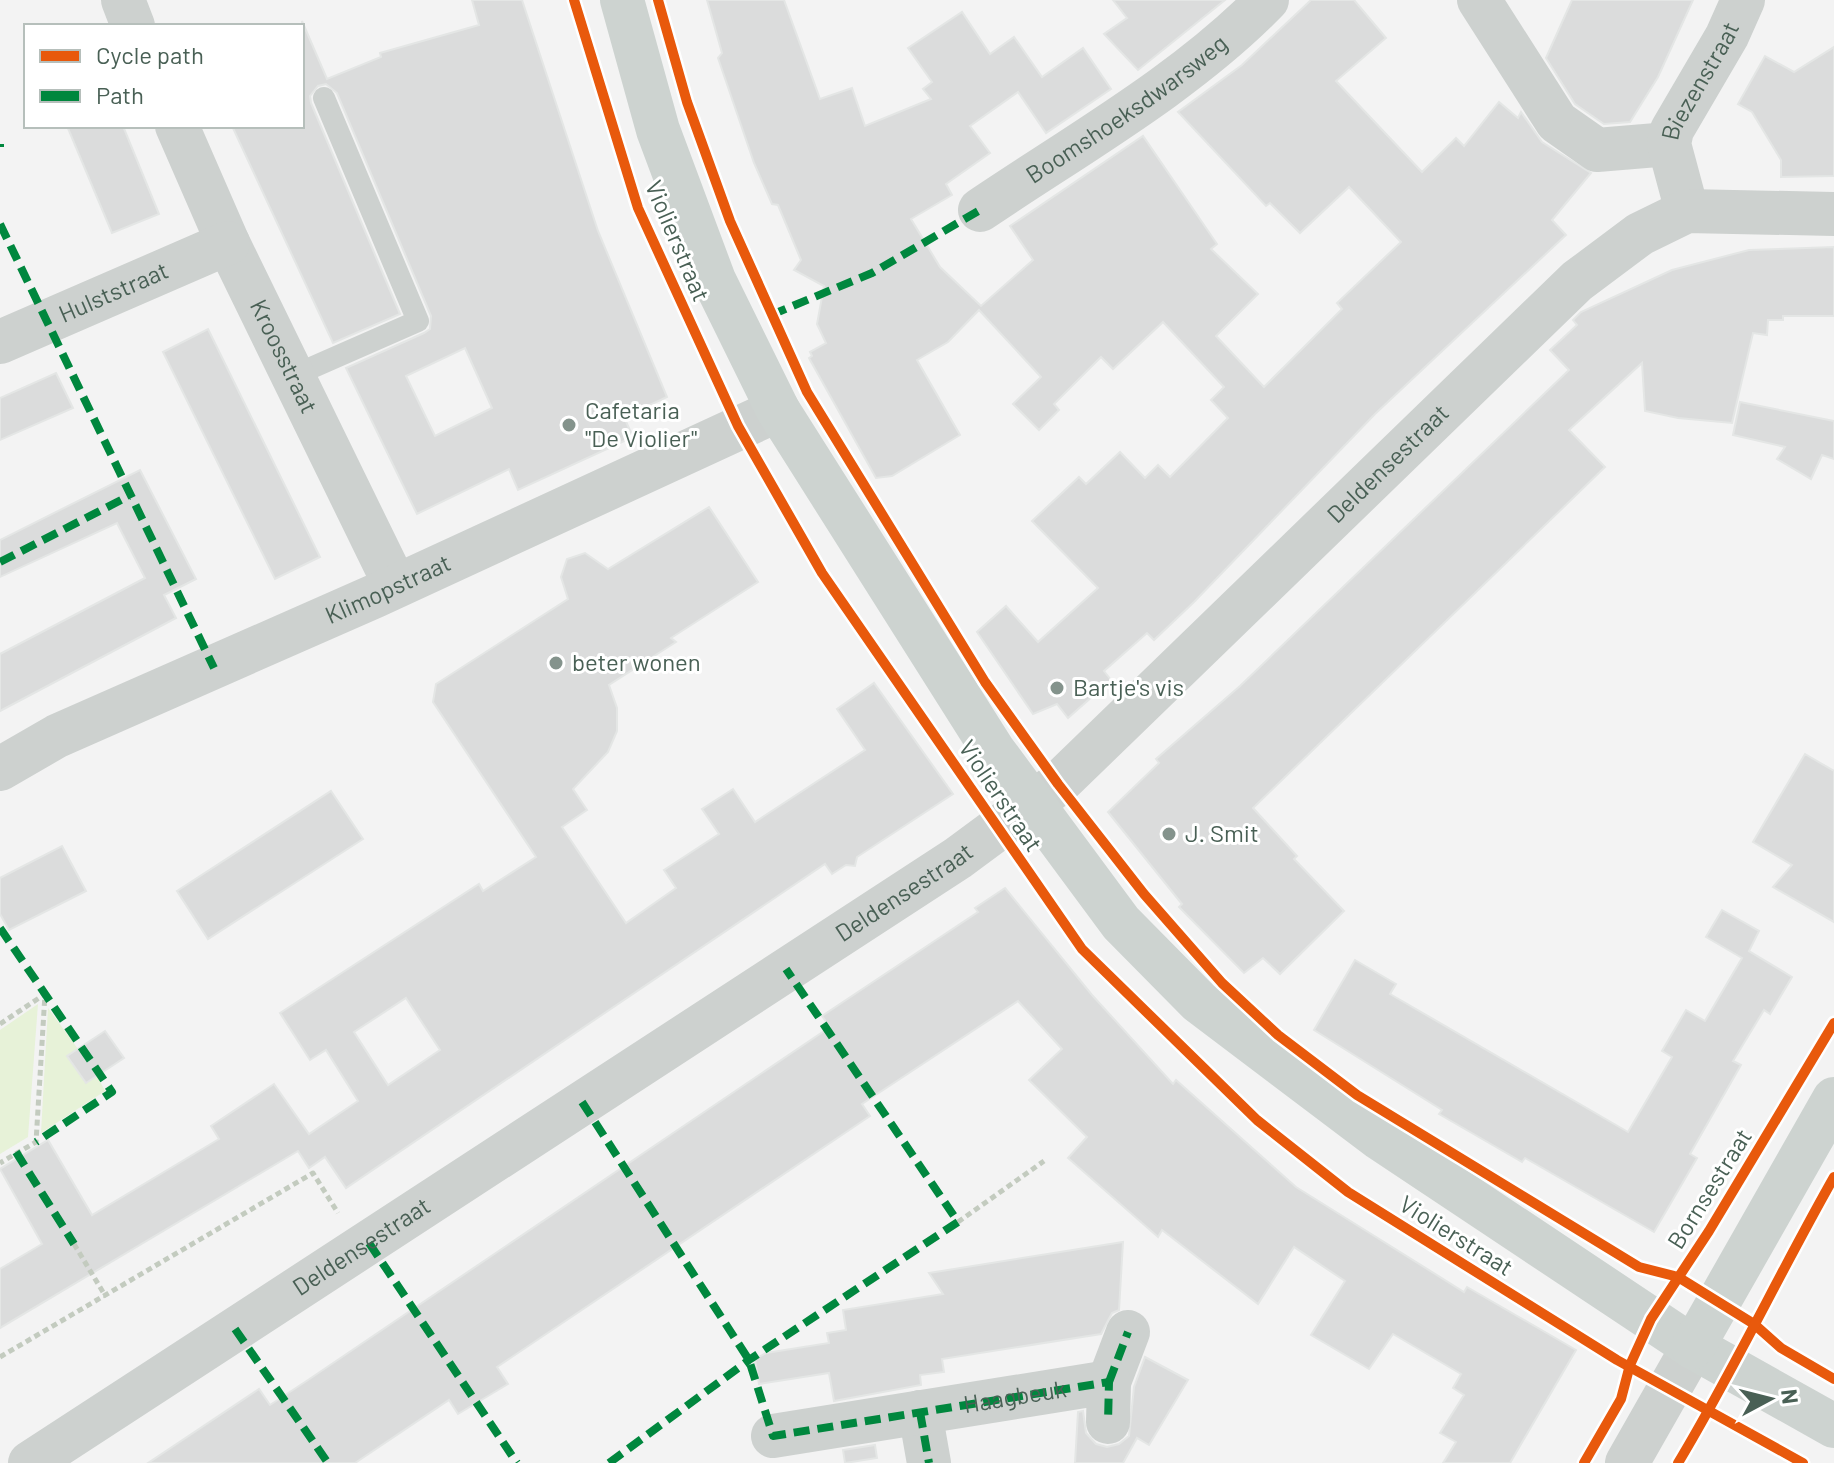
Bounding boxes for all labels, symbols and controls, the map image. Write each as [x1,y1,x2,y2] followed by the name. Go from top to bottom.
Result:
[1654,17,1744,142] street label: Biezenstraat
[24,24,304,128] legend
[1020,28,1233,189] street label: Boomshoeksdwarsweg
[96,40,204,69] text: Cycle path
[96,80,144,109] text: Path
[640,176,717,305] street label: Violierstraat
[54,255,172,328] street label: Hulststraat
[245,294,325,417] street label: Kroosstraat
[585,395,697,452] place label: Cafetaria "De Violier"
[1320,397,1454,528] street label: Deldensestraat
[560,416,578,434] marker: Cafetaria "De Violier"
[320,547,455,629] street label: Klimopstraat
[572,647,701,676] place label: beter wonen
[547,654,565,672] marker: beter wonen
[1073,672,1184,701] place label: Bartje's vis
[1048,679,1066,697] marker: Bartje's vis
[953,734,1049,857] street label: Violierstraat
[1185,818,1259,847] place label: J. Smit
[1160,825,1178,843] marker: J. Smit
[830,836,978,947] street label: Deldensestraat
[1660,1123,1757,1254] street label: Bornsestraat
[1395,1188,1519,1281] street label: Violierstraat
[287,1190,435,1301] street label: Deldensestraat
[1730,1359,1810,1439] north arrow
[961,1373,1068,1418] street label: Haagbeuk
[1777,1388,1805,1405] text: N

